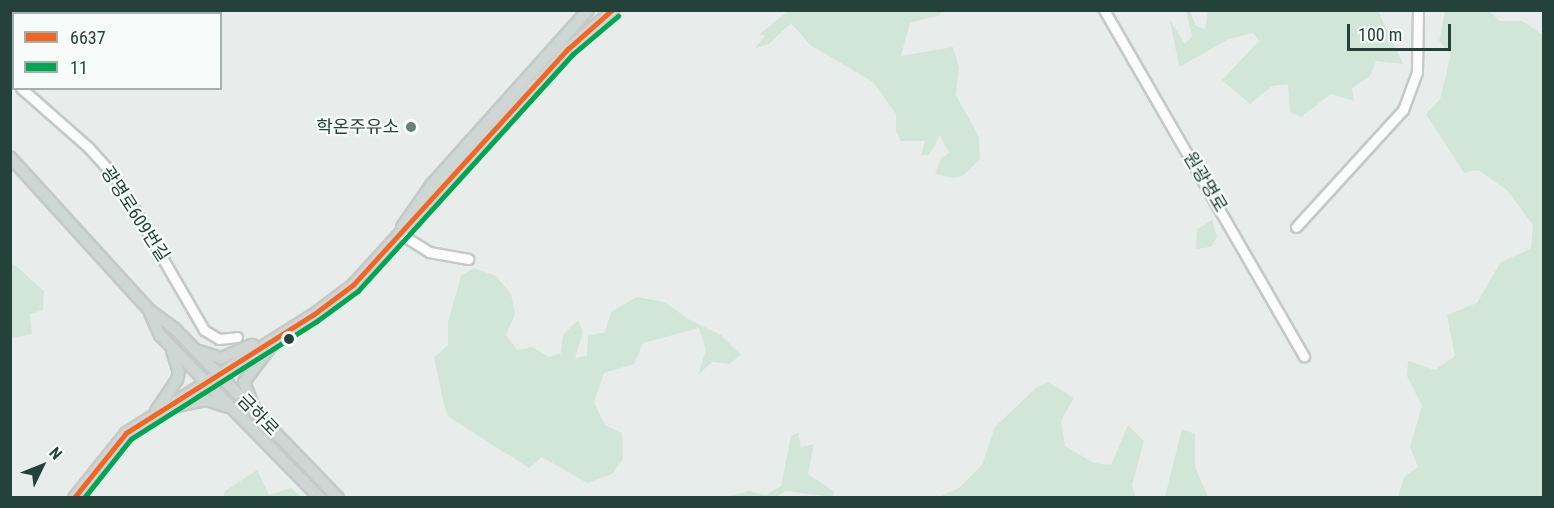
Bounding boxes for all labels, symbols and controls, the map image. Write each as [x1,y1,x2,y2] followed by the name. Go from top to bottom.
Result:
[12,12,222,90] legend
[1350,12,1454,50] scale bar
[1358,24,1402,45] text: 100 m
[70,27,106,48] text: 6637
[70,57,88,78] text: 11
[316,116,399,138] place label: 학온주유소
[404,120,418,134] marker: 학온주유소
[1179,148,1231,216] street label: 원광명로
[96,162,174,266] street label: 광명로609번길
[283,333,295,345] unlabelled marker
[233,390,283,440] street label: 금하로
[12,436,72,496] north arrow
[45,443,66,463] text: N

